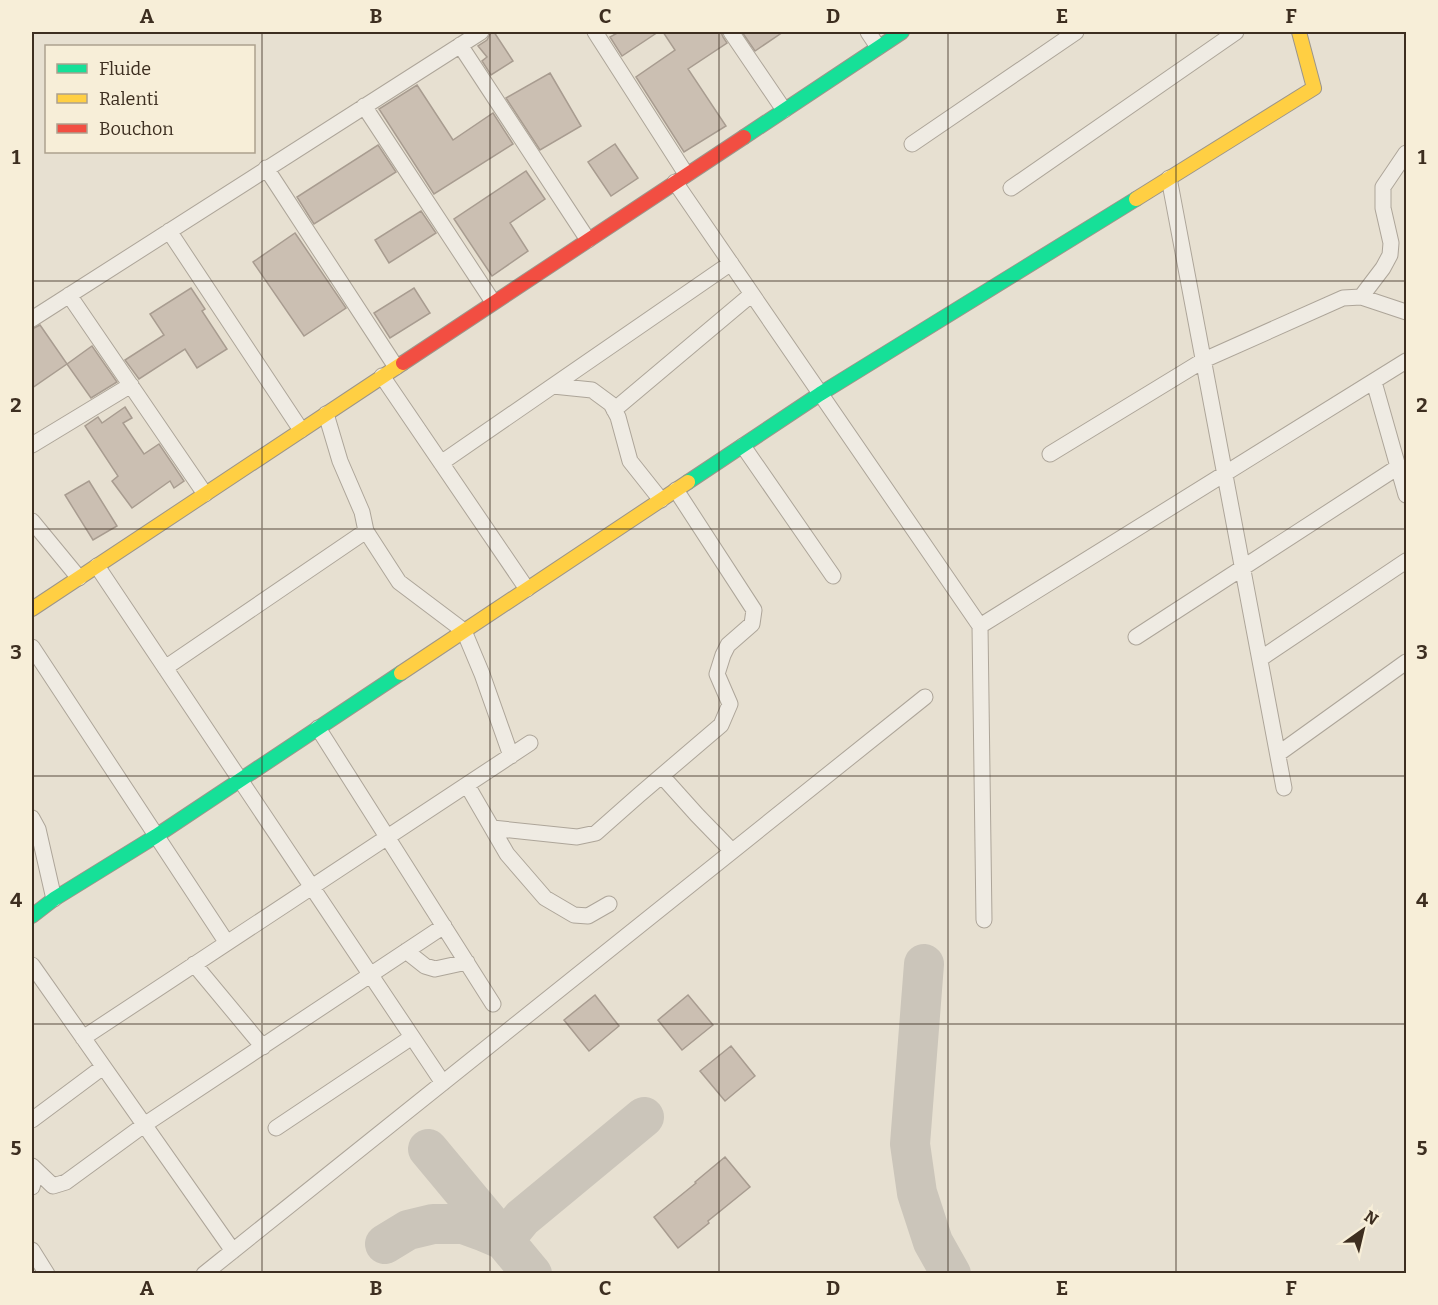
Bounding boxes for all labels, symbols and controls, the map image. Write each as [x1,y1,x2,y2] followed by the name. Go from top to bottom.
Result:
[140,4,155,28] text: A
[370,4,383,28] text: B
[599,4,611,28] text: C
[826,4,840,28] text: D
[1056,4,1068,28] text: E
[1285,4,1297,28] text: F
[45,45,255,153] legend
[99,58,151,80] text: Fluide
[99,88,159,110] text: Ralenti
[99,118,174,140] text: Bouchon
[12,145,21,169] text: 1
[1418,145,1427,169] text: 1
[10,393,22,417] text: 2
[1416,393,1428,417] text: 2
[10,640,22,664] text: 3
[1416,640,1428,664] text: 3
[10,888,22,912] text: 4
[1416,888,1428,912] text: 4
[11,1136,22,1160] text: 5
[1417,1136,1428,1160] text: 5
[1333,1200,1393,1260] north arrow
[1361,1207,1382,1229] text: N
[140,1276,155,1300] text: A
[370,1276,383,1300] text: B
[599,1276,611,1300] text: C
[826,1276,840,1300] text: D
[1056,1276,1068,1300] text: E
[1285,1276,1297,1300] text: F

